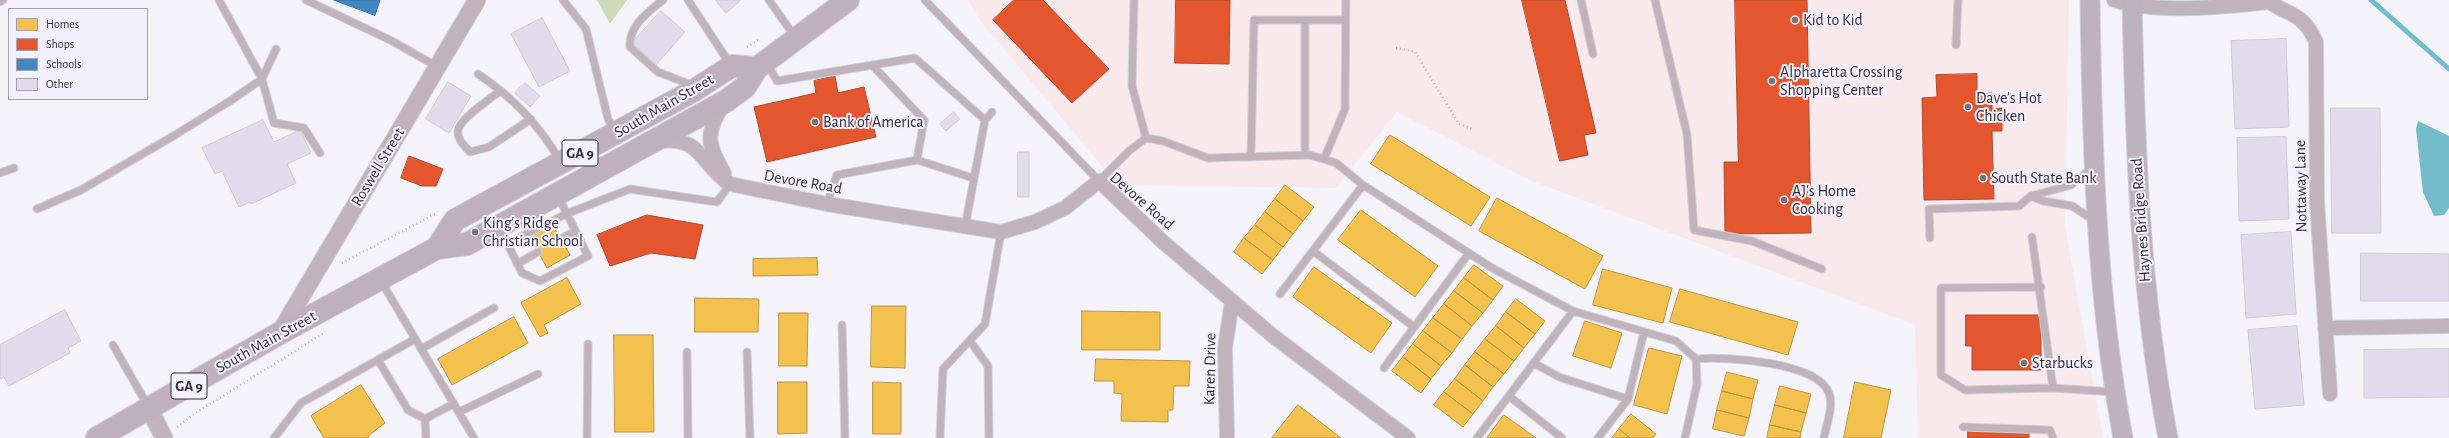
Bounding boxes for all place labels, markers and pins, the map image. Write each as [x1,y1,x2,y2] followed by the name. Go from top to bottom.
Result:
[1803,10,1863,30] place label: Kid to Kid
[1790,15,1800,25] marker: Kid to Kid
[1780,62,1902,100] place label: Alpharetta Crossing Shopping Center
[1767,76,1777,86] marker: Alpharetta Crossing Shopping Center
[1976,88,2042,126] place label: Dave's Hot Chicken
[1963,102,1973,112] marker: Dave's Hot Chicken
[823,112,924,132] place label: Bank of America
[810,117,820,127] marker: Bank of America
[1991,168,2097,188] place label: South State Bank
[1978,173,1988,183] marker: South State Bank
[1792,181,1856,219] place label: AJ's Home Cooking
[1779,195,1789,205] marker: AJ's Home Cooking
[483,213,583,251] place label: King's Ridge Christian School
[470,227,480,237] marker: King's Ridge Christian School
[2032,353,2093,373] place label: Starbucks
[2019,358,2029,368] marker: Starbucks

